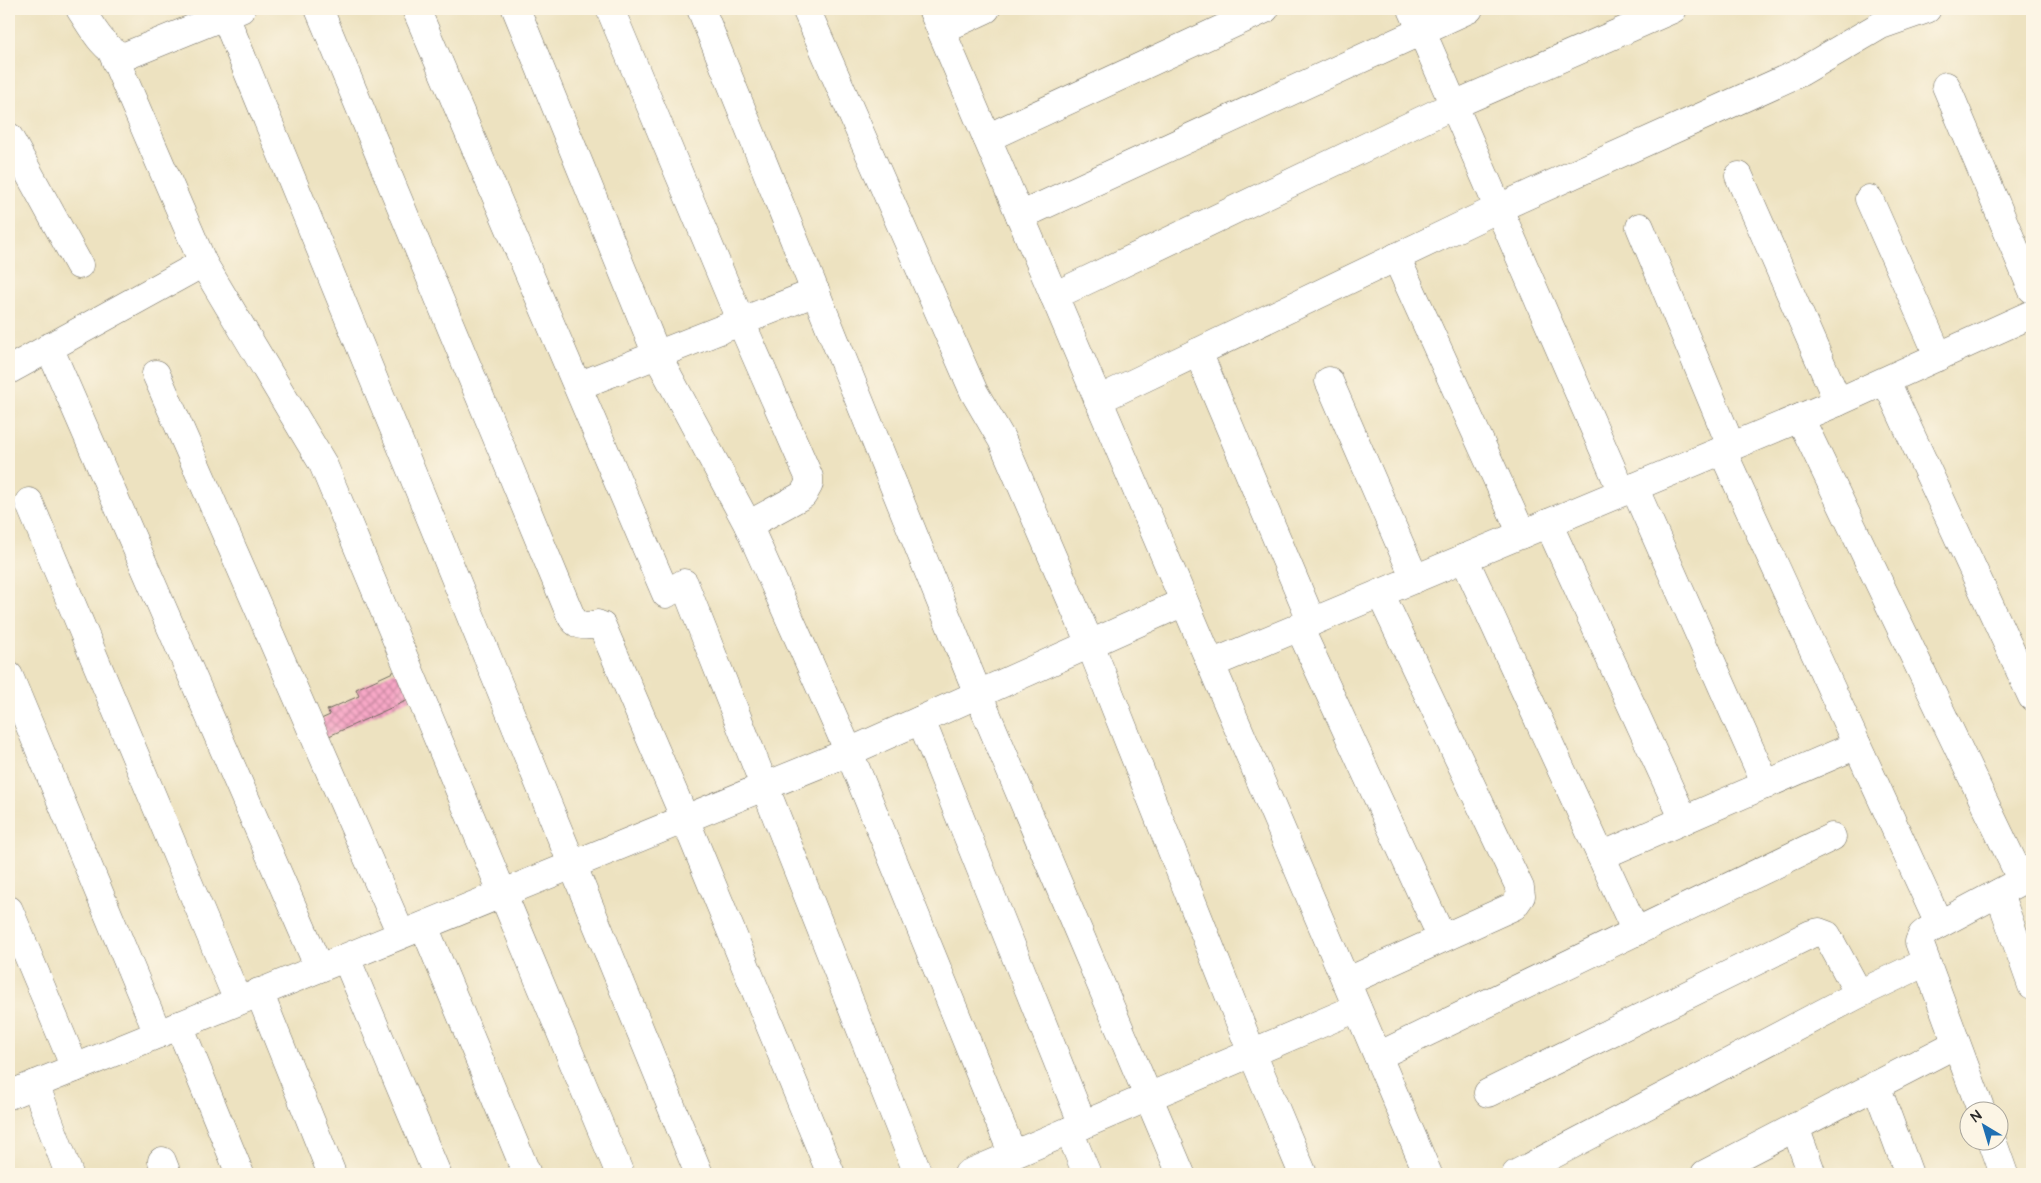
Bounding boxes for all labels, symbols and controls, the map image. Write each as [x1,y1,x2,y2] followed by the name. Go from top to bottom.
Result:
[1958,1100,2008,1150] north arrow
[1967,1106,1986,1127] text: N

